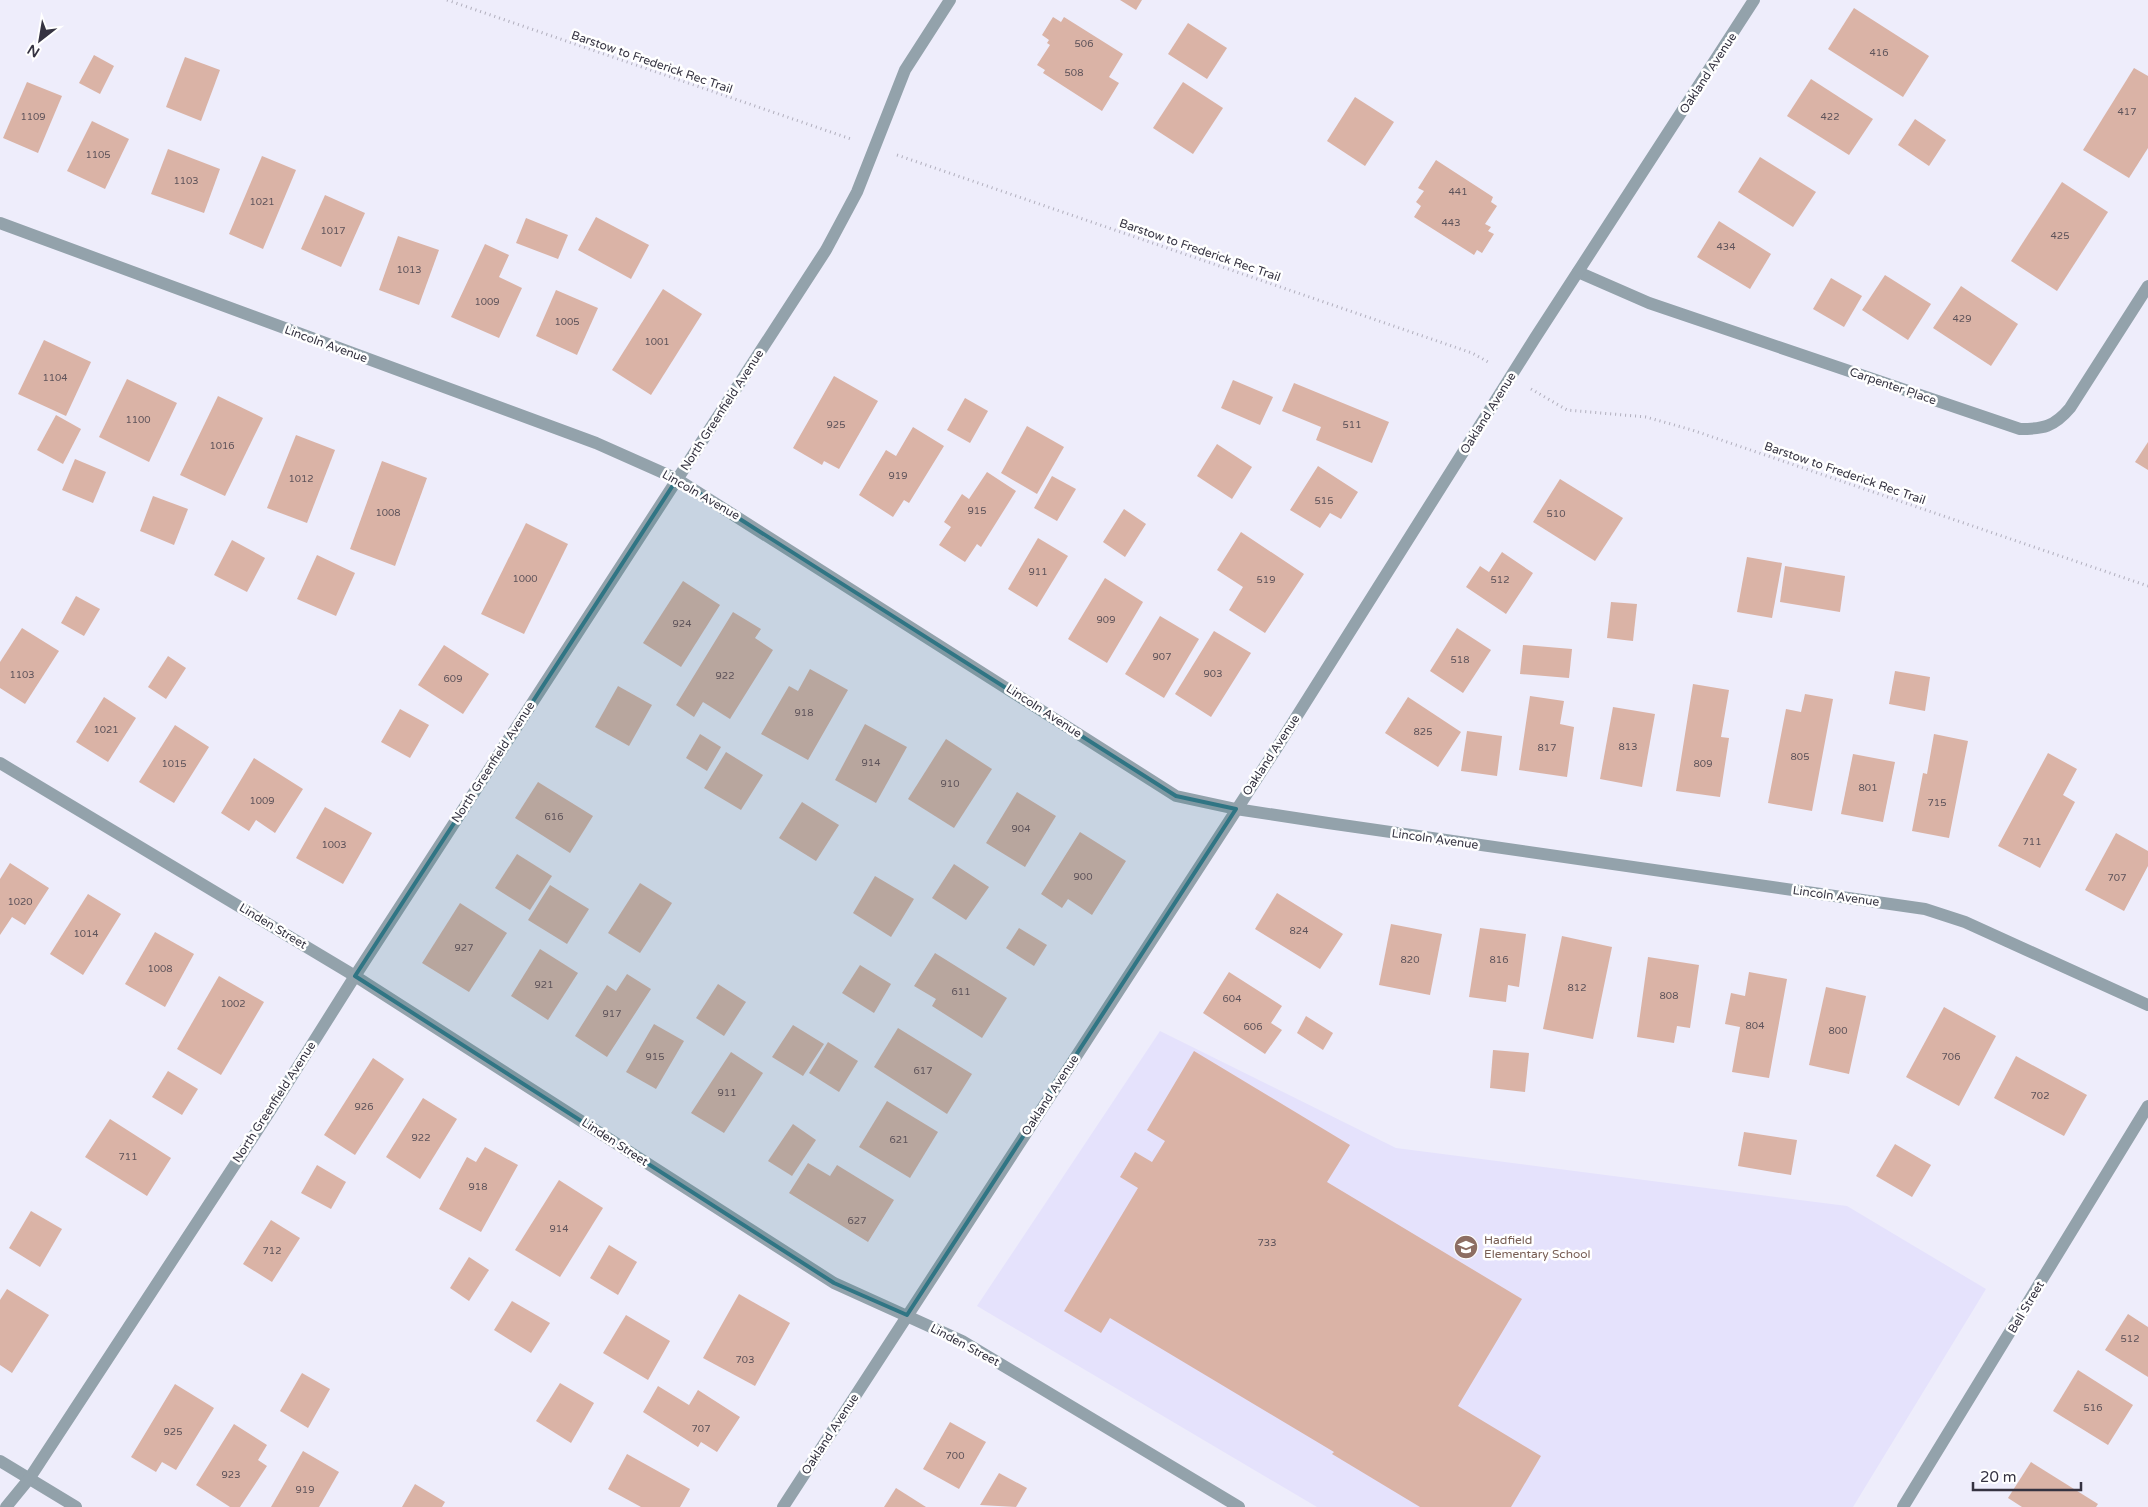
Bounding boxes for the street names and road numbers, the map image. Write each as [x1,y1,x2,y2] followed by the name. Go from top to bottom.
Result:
[570,28,734,96] street label: Barstow to Frederick Rec Trail
[1677,30,1739,116] street label: Oakland Avenue
[1118,216,1282,284] street label: Barstow to Frederick Rec Trail
[283,323,370,366] street label: Lincoln Avenue
[678,347,767,473] street label: North Greenfield Avenue
[1848,365,1939,408] street label: Carpenter Place
[1457,369,1519,456] street label: Oakland Avenue
[1763,439,1927,507] street label: Barstow to Frederick Rec Trail
[660,467,742,523] street label: Lincoln Avenue
[1004,681,1085,741] street label: Lincoln Avenue
[449,699,538,825] street label: North Greenfield Avenue
[1240,712,1302,798] street label: Oakland Avenue
[1391,826,1479,852] street label: Lincoln Avenue
[1792,883,1880,909] street label: Lincoln Avenue
[237,900,310,952] street label: Linden Street
[230,1039,319,1165] street label: North Greenfield Avenue
[1019,1052,1081,1138] street label: Oakland Avenue
[579,1115,651,1169] street label: Linden Street
[2005,1278,2047,1336] street label: Bell Street
[928,1321,1002,1369] street label: Linden Street
[799,1391,861,1477] street label: Oakland Avenue

